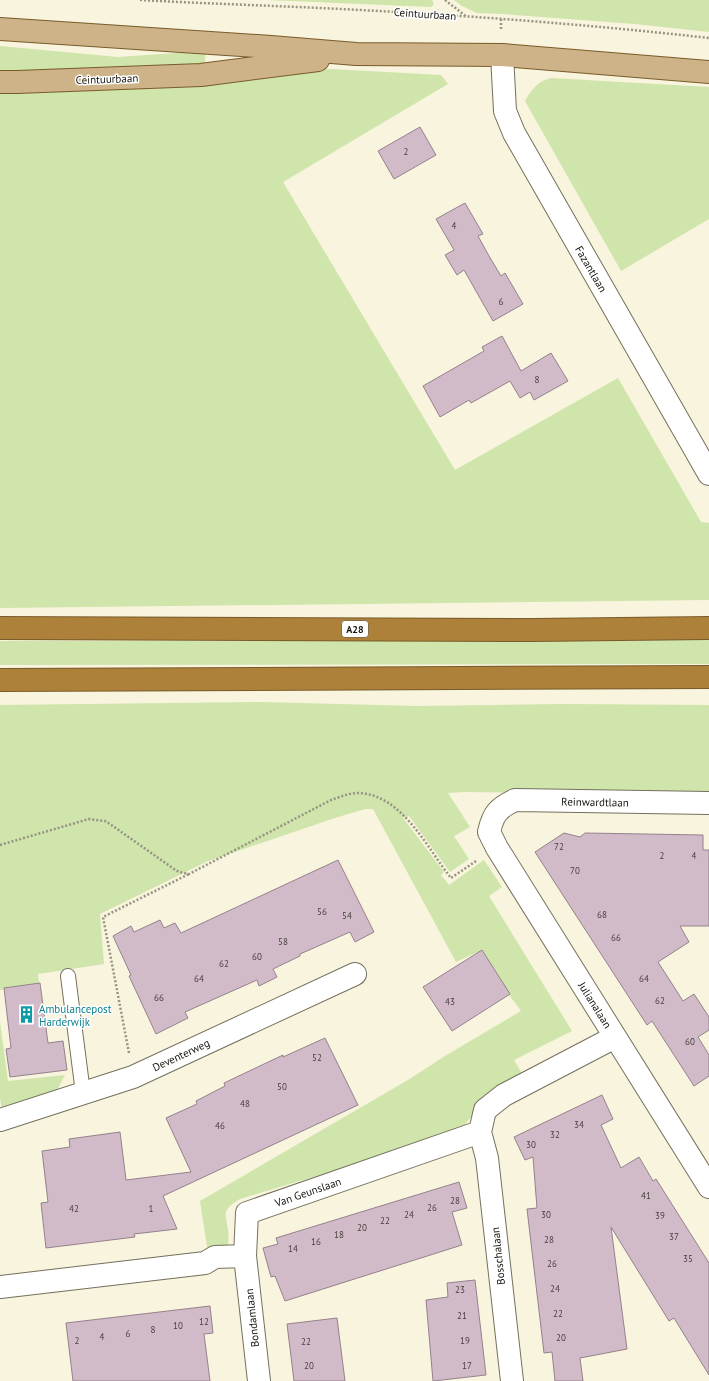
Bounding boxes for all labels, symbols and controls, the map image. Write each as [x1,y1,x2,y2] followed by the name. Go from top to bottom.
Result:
[393,5,457,23] street label: Ceintuurbaan
[75,71,139,87] street label: Ceintuurbaan
[404,146,409,157] house number: 2
[452,220,457,231] house number: 4
[572,243,610,295] street label: Fazantlaan
[499,296,504,307] house number: 6
[535,374,540,385] house number: 8
[342,621,368,637] road number: A28
[561,794,629,810] street label: Reinwardtlaan
[554,841,564,852] house number: 72
[660,850,665,861] house number: 2
[692,850,697,861] house number: 4
[570,865,580,876] house number: 70
[317,906,327,917] house number: 56
[597,909,607,920] house number: 68
[342,910,352,921] house number: 54
[611,932,621,943] house number: 66
[278,936,288,947] house number: 58
[252,951,262,962] house number: 60
[219,958,229,969] house number: 62
[194,973,204,984] house number: 64
[639,973,649,984] house number: 64
[575,978,615,1031] street label: Julianalaan
[154,992,164,1003] house number: 66
[655,995,665,1006] house number: 62
[445,996,455,1007] house number: 43
[39,1002,112,1029] place label: Ambulancepost Harderwijk
[16,1005,36,1025] building icon: Ambulancepost Harderwijk
[150,1036,212,1074] street label: Deventerweg
[685,1036,695,1047] house number: 60
[312,1052,322,1063] house number: 52
[277,1081,287,1092] house number: 50
[240,1098,250,1109] house number: 48
[574,1119,584,1130] house number: 34
[215,1120,225,1131] house number: 46
[550,1129,560,1140] house number: 32
[526,1139,536,1150] house number: 30
[272,1174,343,1210] street label: Van Geunslaan
[641,1190,651,1201] house number: 41
[450,1195,460,1206] house number: 28
[427,1202,437,1213] house number: 26
[69,1203,79,1214] house number: 42
[149,1203,154,1214] house number: 1
[404,1209,414,1220] house number: 24
[541,1209,551,1220] house number: 30
[655,1210,665,1221] house number: 39
[380,1215,390,1226] house number: 22
[357,1222,367,1233] house number: 20
[488,1226,508,1286] street label: Bosschalaan
[334,1229,344,1240] house number: 18
[669,1231,679,1242] house number: 37
[544,1234,554,1245] house number: 28
[311,1236,321,1247] house number: 16
[288,1243,298,1254] house number: 14
[683,1253,693,1264] house number: 35
[547,1258,557,1269] house number: 26
[550,1283,560,1294] house number: 24
[455,1284,465,1295] house number: 23
[242,1288,262,1348] street label: Bondamlaan
[553,1308,563,1319] house number: 22
[457,1310,467,1321] house number: 21
[199,1316,209,1327] house number: 12
[173,1320,183,1331] house number: 10
[151,1324,156,1335] house number: 8
[126,1328,131,1339] house number: 6
[100,1331,105,1342] house number: 4
[556,1332,566,1343] house number: 20
[75,1335,80,1346] house number: 2
[460,1335,470,1346] house number: 19
[301,1336,311,1347] house number: 22
[304,1360,314,1371] house number: 20
[462,1360,472,1371] house number: 17

